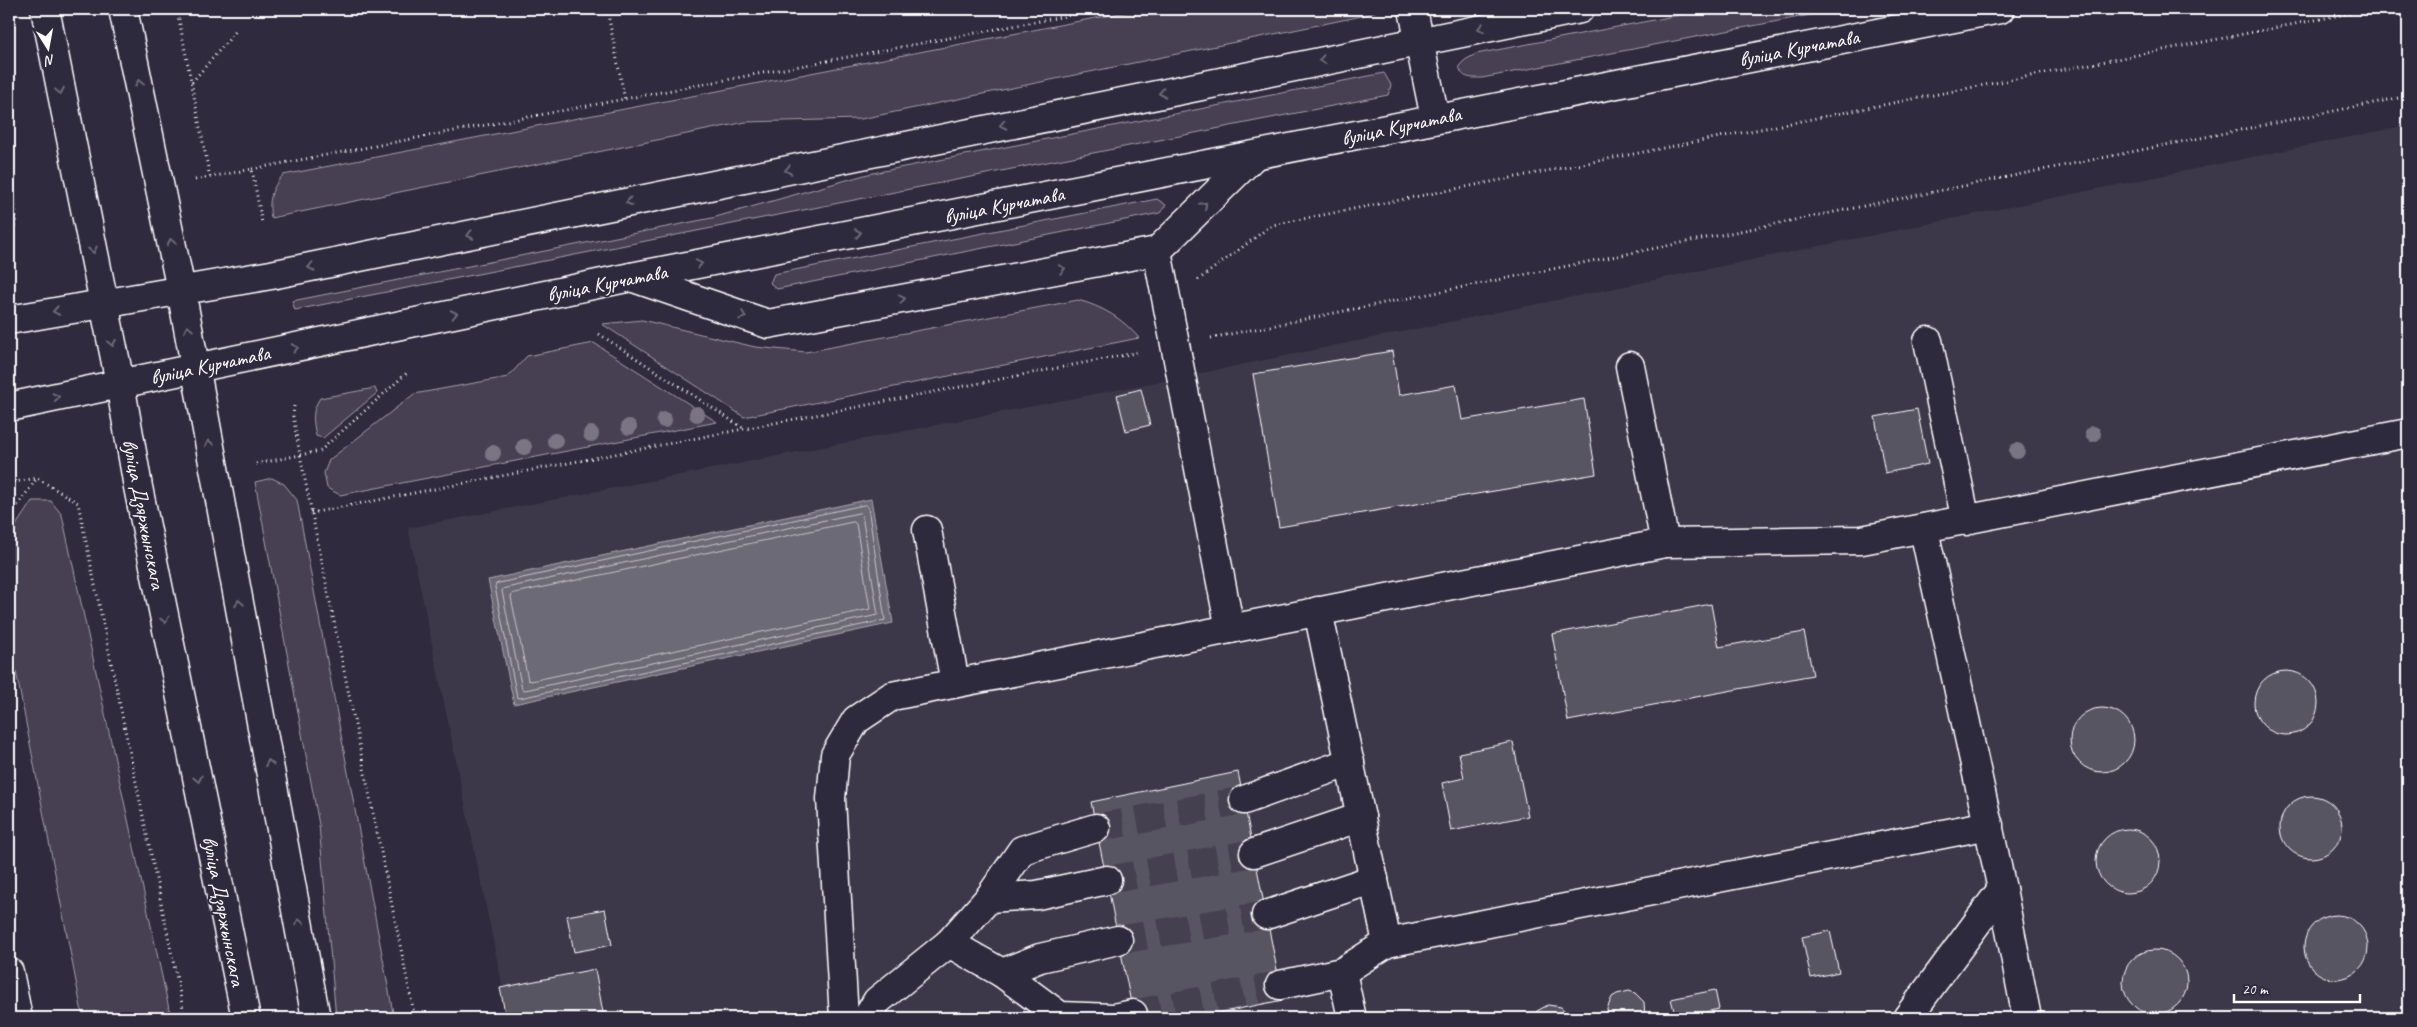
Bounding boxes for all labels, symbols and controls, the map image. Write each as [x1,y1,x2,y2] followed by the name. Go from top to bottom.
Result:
[22,22,72,72] north arrow
[1477,22,1485,33] one-way arrow
[1737,23,1863,72] street label: вуліца Курчатава
[42,51,56,70] text: N
[1317,54,1326,65] one-way arrow
[134,79,145,87] one-way arrow
[55,87,65,95] one-way arrow
[1158,87,1167,97] one-way arrow
[1339,100,1465,151] street label: вуліца Курчатава
[999,119,1008,130] one-way arrow
[784,164,793,174] one-way arrow
[942,180,1068,229] street label: вуліца Курчатава
[625,196,634,207] one-way arrow
[1198,202,1207,211] one-way arrow
[466,229,474,239] one-way arrow
[854,229,862,239] one-way arrow
[166,238,177,247] one-way arrow
[87,246,97,255] one-way arrow
[545,258,671,307] street label: вуліца Курчатава
[694,260,703,270] one-way arrow
[306,261,315,272] one-way arrow
[1058,265,1066,275] one-way arrow
[898,294,907,305] one-way arrow
[52,306,61,316] one-way arrow
[449,309,458,320] one-way arrow
[739,310,747,320] one-way arrow
[183,325,194,334] one-way arrow
[106,339,117,347] one-way arrow
[148,339,274,390] street label: вуліца Курчатава
[290,343,299,353] one-way arrow
[52,392,61,403] one-way arrow
[117,437,172,593] street label: вуліца Дзяржынскага
[204,439,214,448] one-way arrow
[234,599,244,607] one-way arrow
[160,616,170,624] one-way arrow
[264,758,275,767] one-way arrow
[192,775,202,784] one-way arrow
[197,834,252,990] street label: вуліца Дзяржынскага
[295,918,305,927] one-way arrow
[2234,972,2361,1004] scale bar
[2242,980,2269,999] text: 20 m

